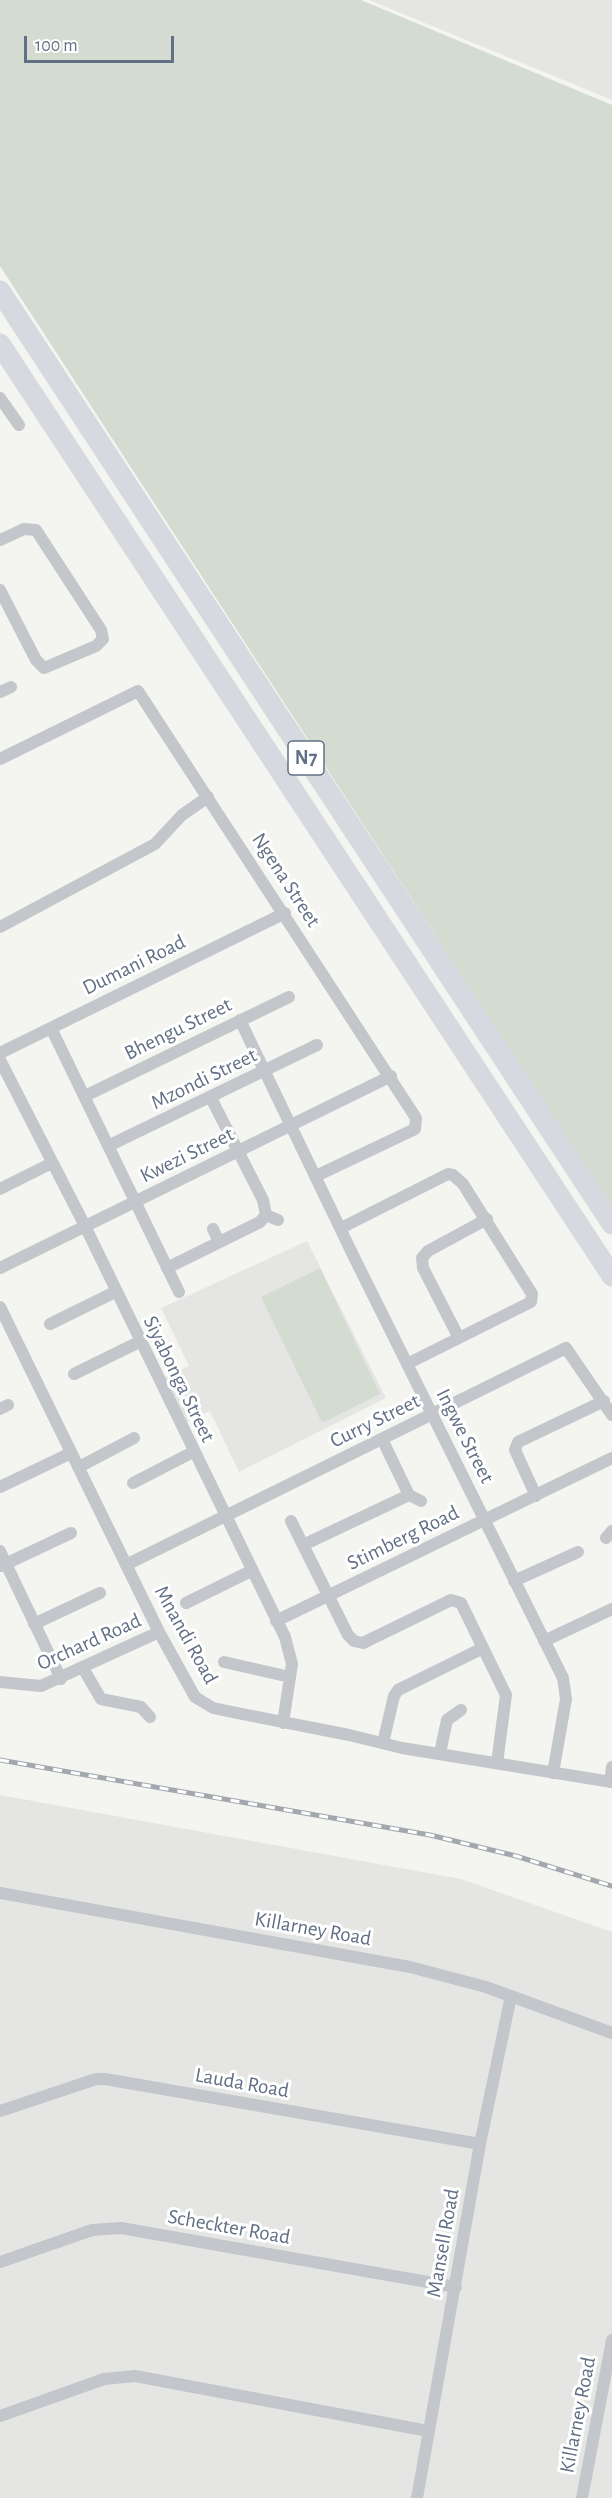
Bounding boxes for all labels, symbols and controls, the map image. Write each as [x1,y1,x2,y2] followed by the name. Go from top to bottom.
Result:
[27,24,177,62] scale bar
[35,37,78,55] text: 100 m
[288,741,324,775] road number: N7
[246,828,326,932] street label: Ngena Street
[78,929,190,1001] street label: Dumani Road
[120,992,236,1066] street label: Bhengu Street
[147,1043,261,1115] street label: Mzondi Street
[136,1122,238,1188] street label: Kwezi Street
[138,1312,220,1446] street label: Siyabonga Street
[430,1384,500,1488] street label: Ingwe Street
[326,1388,424,1454] street label: Curry Street
[343,1500,463,1576] street label: Stimberg Road
[149,1581,223,1689] street label: Mnandi Road
[33,1608,145,1676] street label: Orchard Road
[253,1906,373,1952] street label: Killarney Road
[193,2062,291,2104] street label: Lauda Road
[421,2187,465,2299] street label: Mansell Road
[166,2204,292,2250] street label: Scheckter Road
[554,2355,602,2475] street label: Killarney Road

